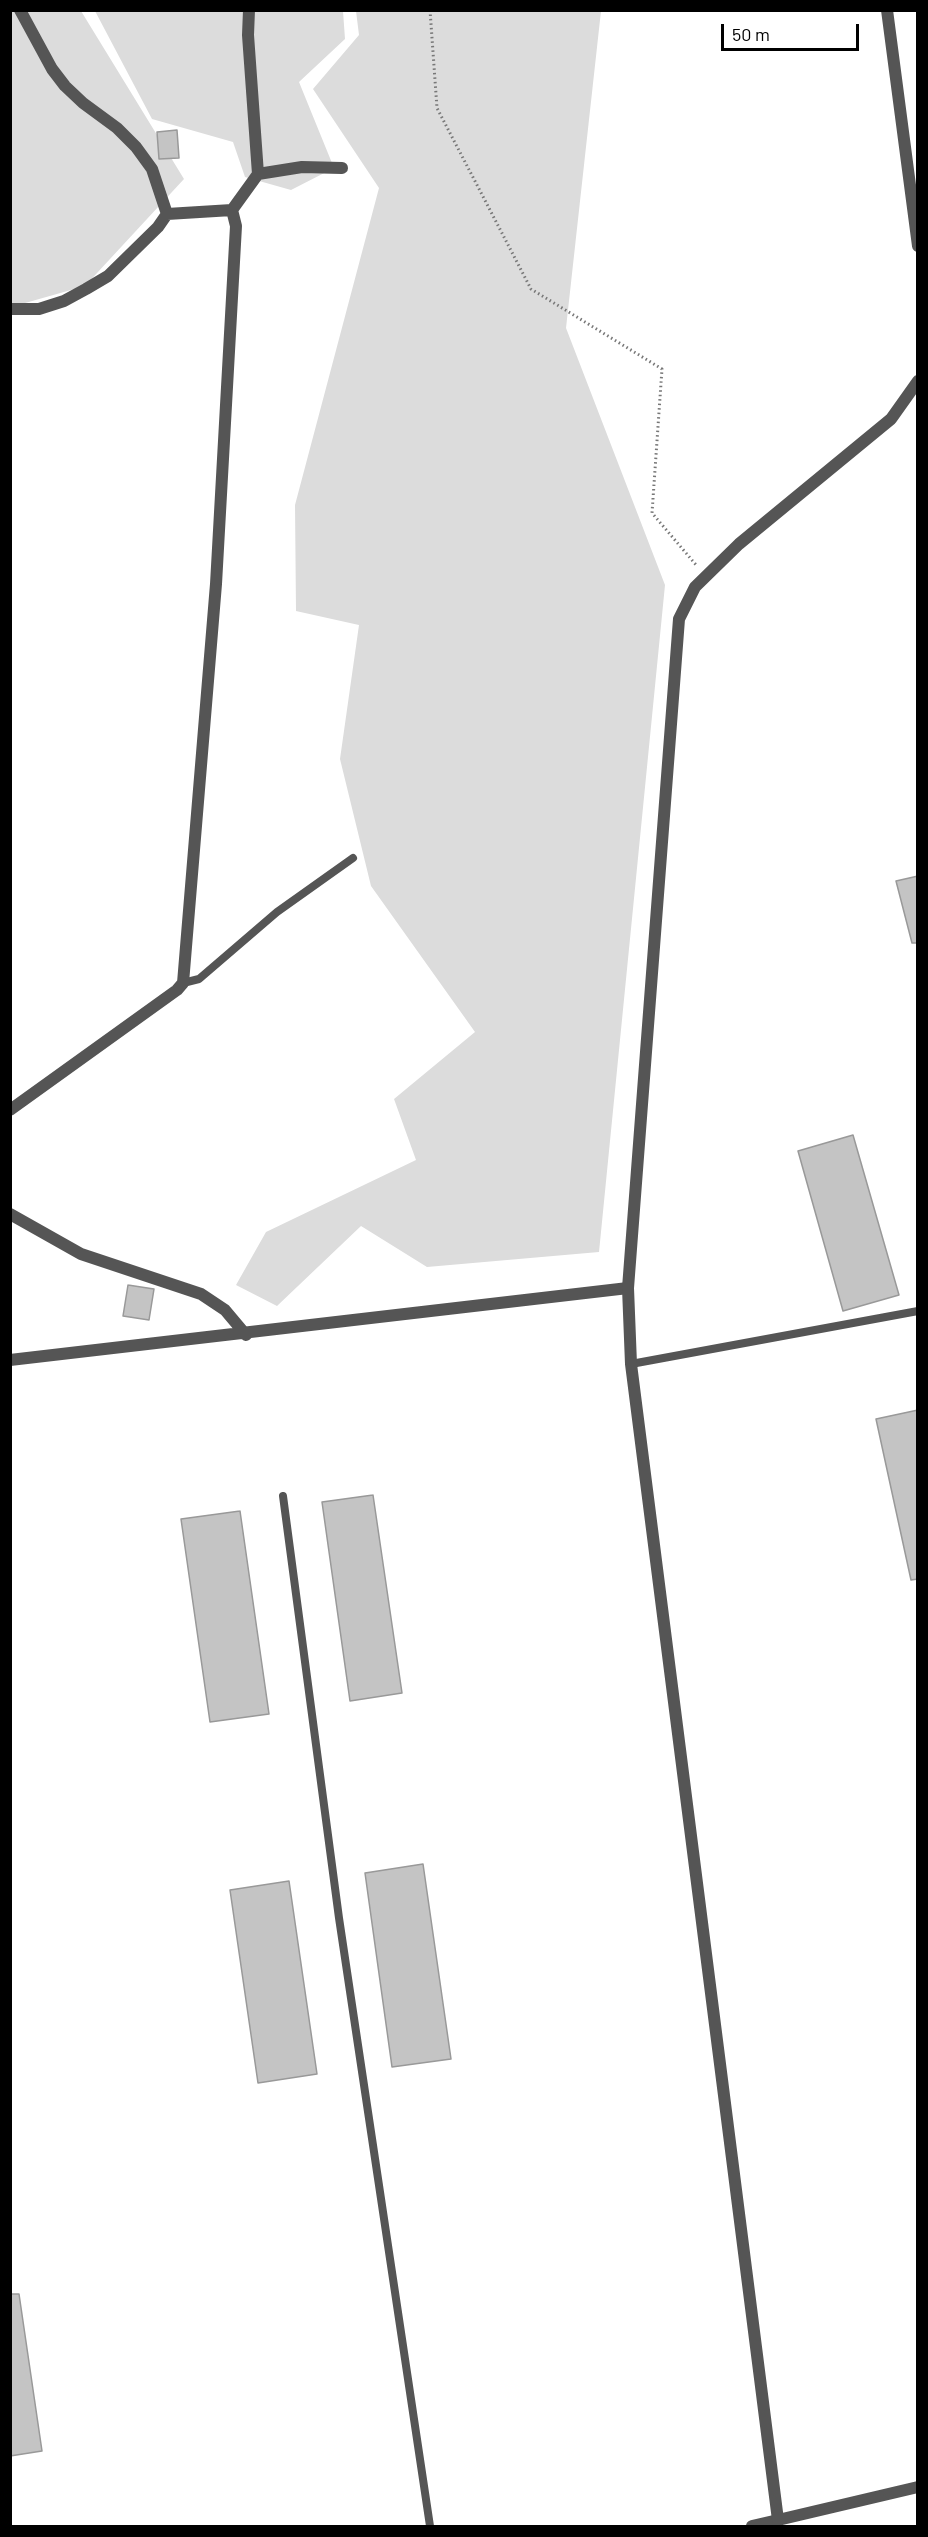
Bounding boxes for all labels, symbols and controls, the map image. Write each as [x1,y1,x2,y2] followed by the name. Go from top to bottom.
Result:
[724,12,862,50] scale bar
[732,23,770,45] text: 50 m

